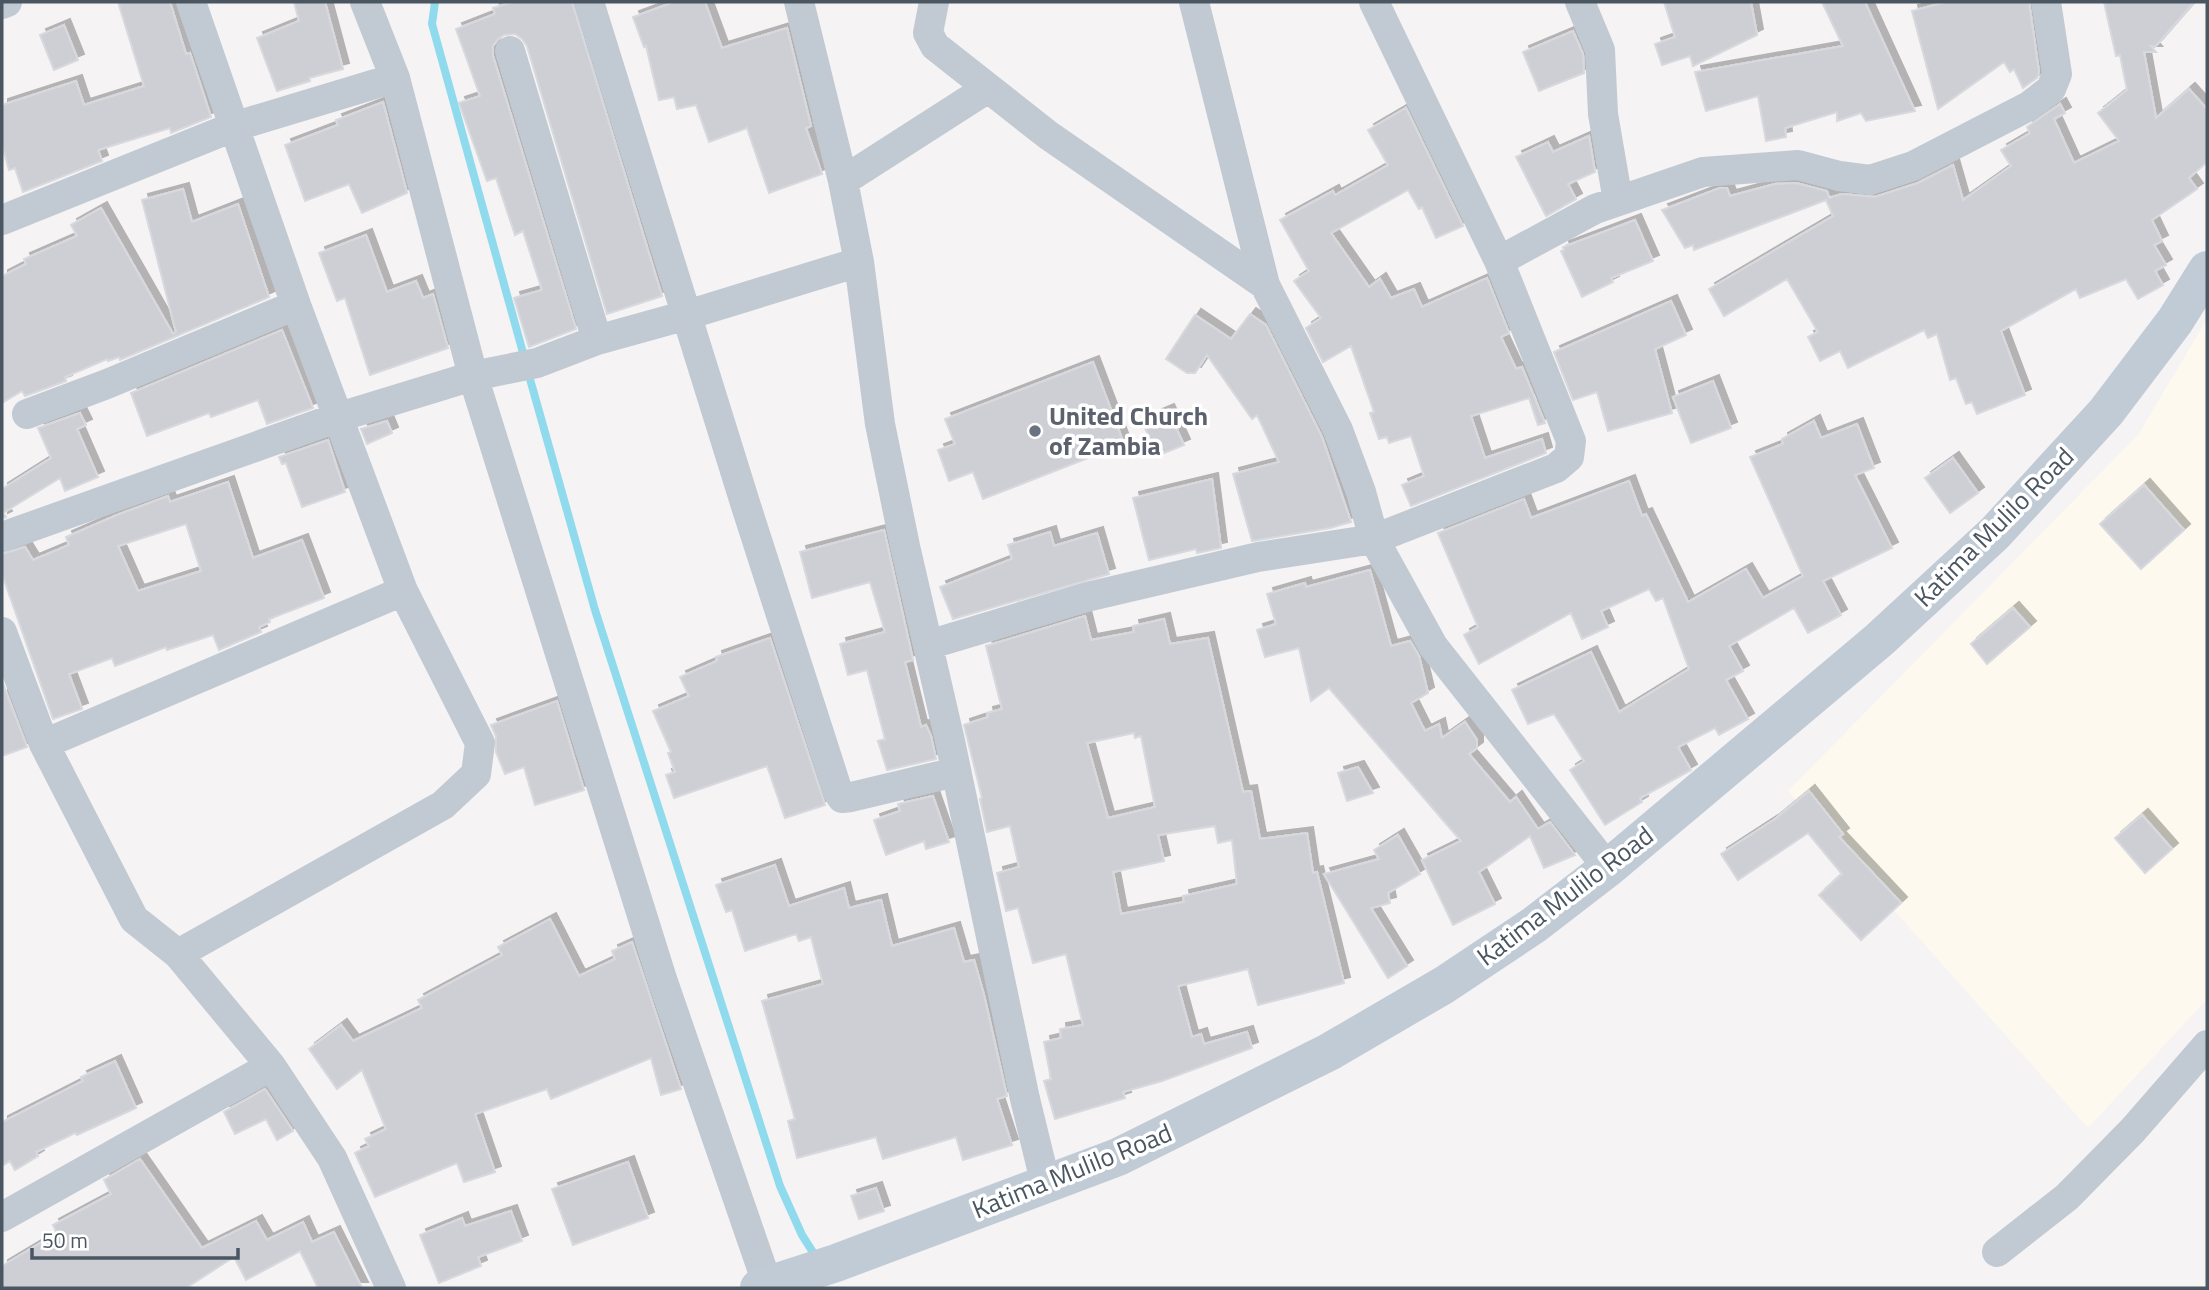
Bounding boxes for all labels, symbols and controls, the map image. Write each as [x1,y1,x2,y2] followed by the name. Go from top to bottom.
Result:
[1049,396,1208,465] place label: United Church of Zambia
[1027,423,1043,439] marker: United Church of Zambia
[1905,438,2082,615] street label: Katima Mulilo Road
[1468,816,1661,975] street label: Katima Mulilo Road
[966,1113,1178,1228] street label: Katima Mulilo Road
[32,1216,238,1260] scale bar
[42,1224,88,1256] text: 50 m

